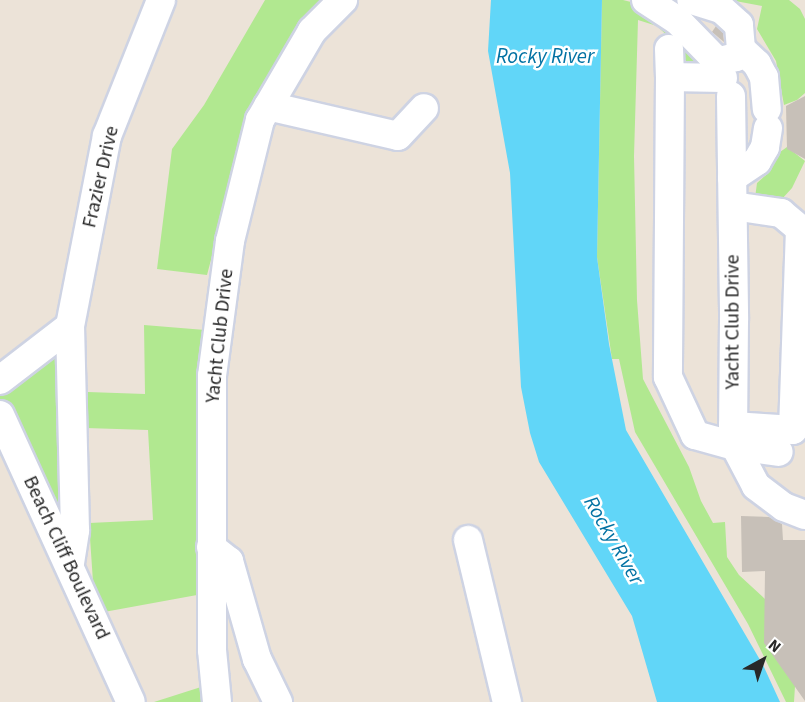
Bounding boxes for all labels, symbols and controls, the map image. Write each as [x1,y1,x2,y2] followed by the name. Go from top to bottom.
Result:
[496,43,594,69] water label: Rocky River
[78,124,124,230] street label: Frazier Drive
[721,255,745,389] street label: Yacht Club Drive
[201,268,239,404] street label: Yacht Club Drive
[18,472,114,644] street label: Beach Cliff Boulevard
[579,491,649,589] water label: Rocky River
[733,630,793,690] north arrow
[763,634,786,658] text: N

